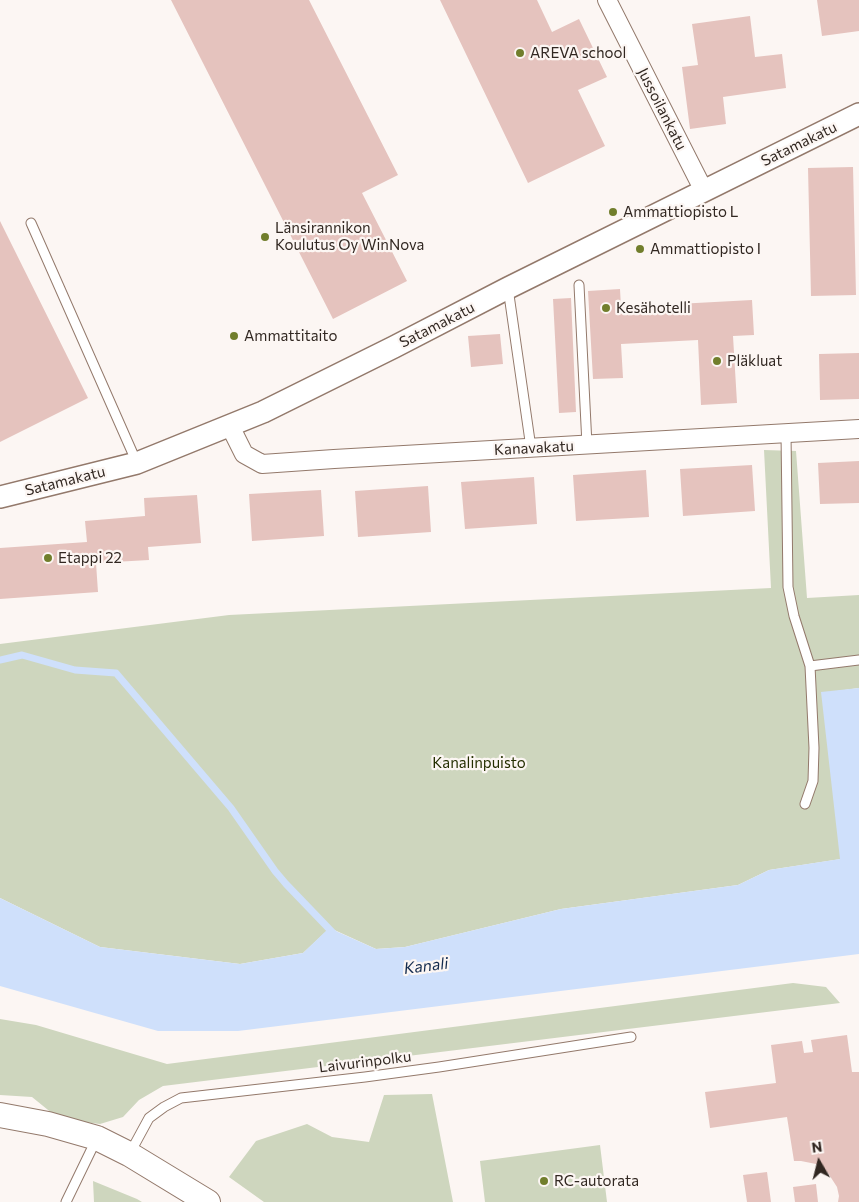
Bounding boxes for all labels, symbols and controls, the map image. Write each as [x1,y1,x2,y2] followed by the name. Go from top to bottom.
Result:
[530,44,626,62] place label: AREVA school
[514,47,526,59] marker: AREVA school
[634,65,690,153] street label: Jussoilankatu
[758,118,840,170] street label: Satamakatu
[623,203,738,221] place label: Ammattiopisto L
[607,206,619,218] marker: Ammattiopisto L
[275,219,424,254] place label: Länsirannikon Koulutus Oy WinNova
[259,231,271,243] marker: Länsirannikon Koulutus Oy WinNova
[650,240,761,258] place label: Ammattiopisto I
[634,243,646,255] marker: Ammattiopisto I
[396,298,478,352] street label: Satamakatu
[616,299,691,317] place label: Kesähotelli
[600,302,612,314] marker: Kesähotelli
[244,327,337,345] place label: Ammattitaito
[228,330,240,342] marker: Ammattitaito
[727,352,782,370] place label: Pläkluat
[711,355,723,367] marker: Pläkluat
[494,437,574,459] street label: Kanavakatu
[23,462,107,500] street label: Satamakatu
[58,549,122,567] place label: Etappi 22
[42,552,54,564] marker: Etappi 22
[432,754,526,772] park label: Kanalinpuisto
[403,954,449,978] water label: Kanali
[318,1047,412,1077] street label: Laivurinpolku
[794,1137,844,1187] north arrow
[810,1138,823,1156] text: N
[554,1172,639,1190] place label: RC-autorata
[538,1175,550,1187] marker: RC-autorata

